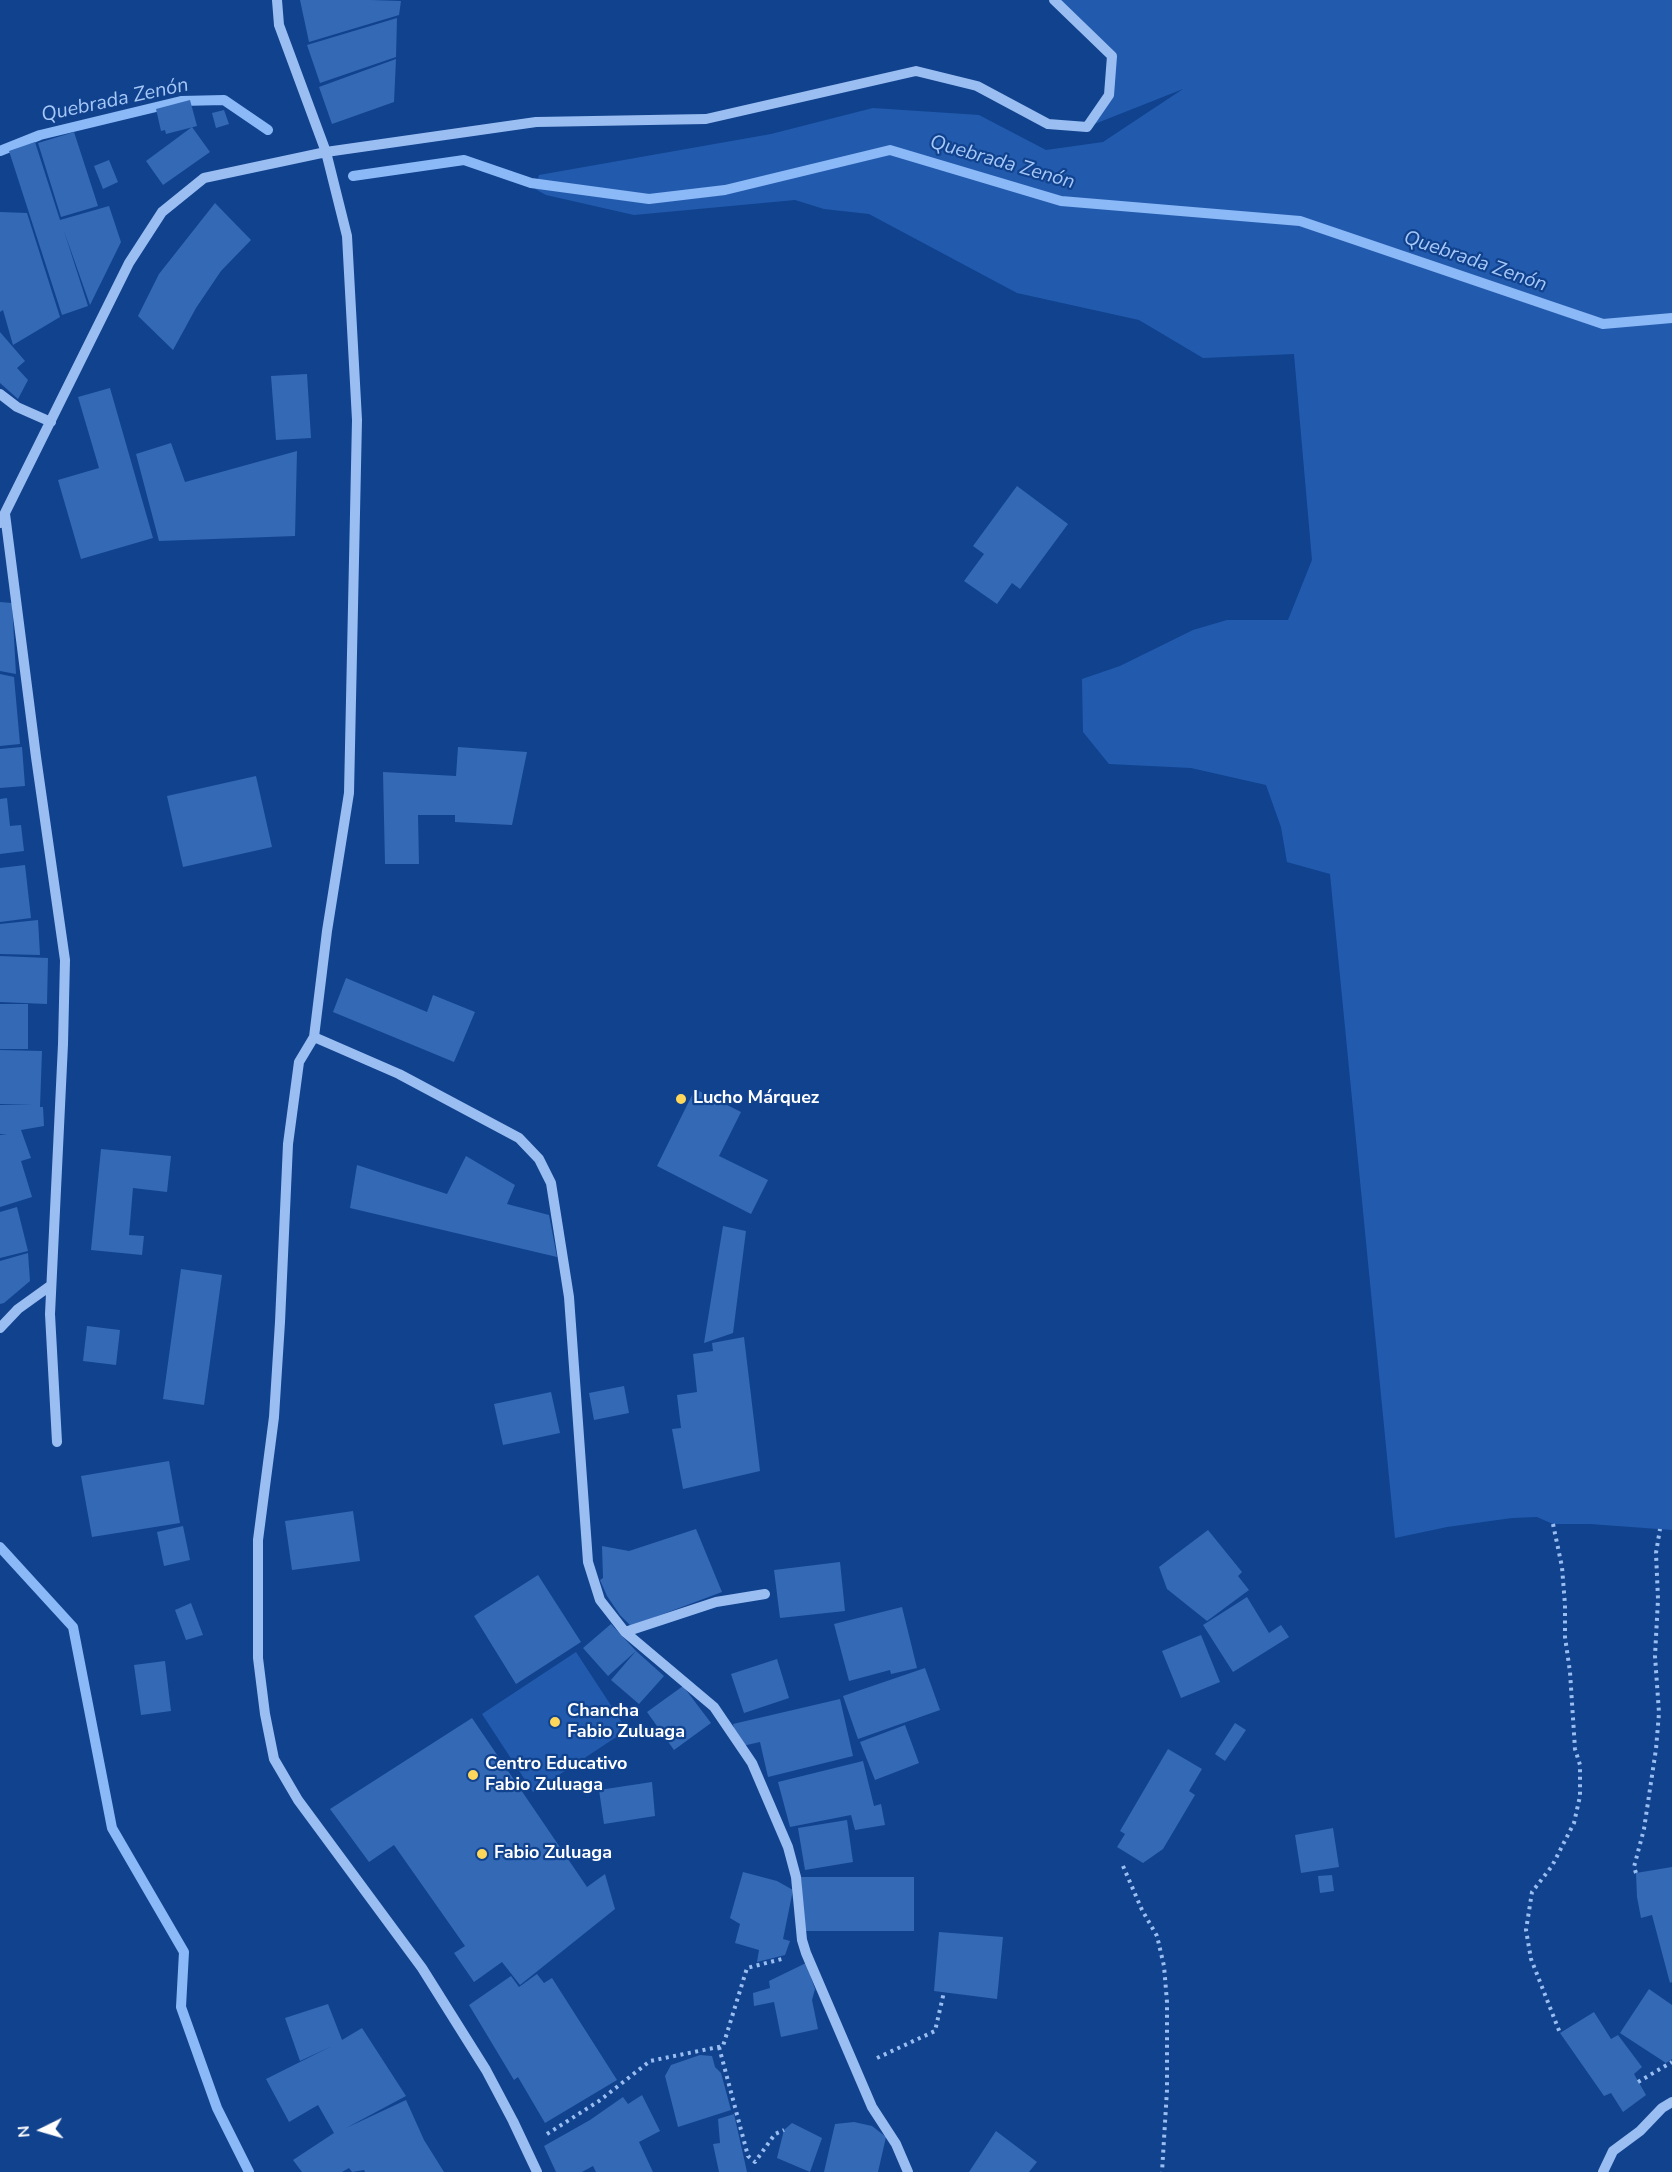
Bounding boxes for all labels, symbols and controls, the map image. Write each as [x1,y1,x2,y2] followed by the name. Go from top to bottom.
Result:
[39,74,191,128] water label: Quebrada Zenón
[927,131,1077,195] water label: Quebrada Zenón
[1400,226,1550,298] water label: Quebrada Zenón
[693,1088,819,1110] place label: Lucho Márquez
[674,1092,688,1106] marker: Lucho Márquez
[567,1701,685,1744] place label: Chancha Fabio Zuluaga
[548,1715,562,1729] marker: Chancha Fabio Zuluaga
[485,1754,627,1796] place label: Centro Educativo Fabio Zuluaga
[466,1768,480,1782] marker: Centro Educativo Fabio Zuluaga
[494,1843,612,1865] place label: Fabio Zuluaga
[475,1847,489,1861] marker: Fabio Zuluaga
[12,2100,72,2160] north arrow
[13,2125,36,2138] text: N

